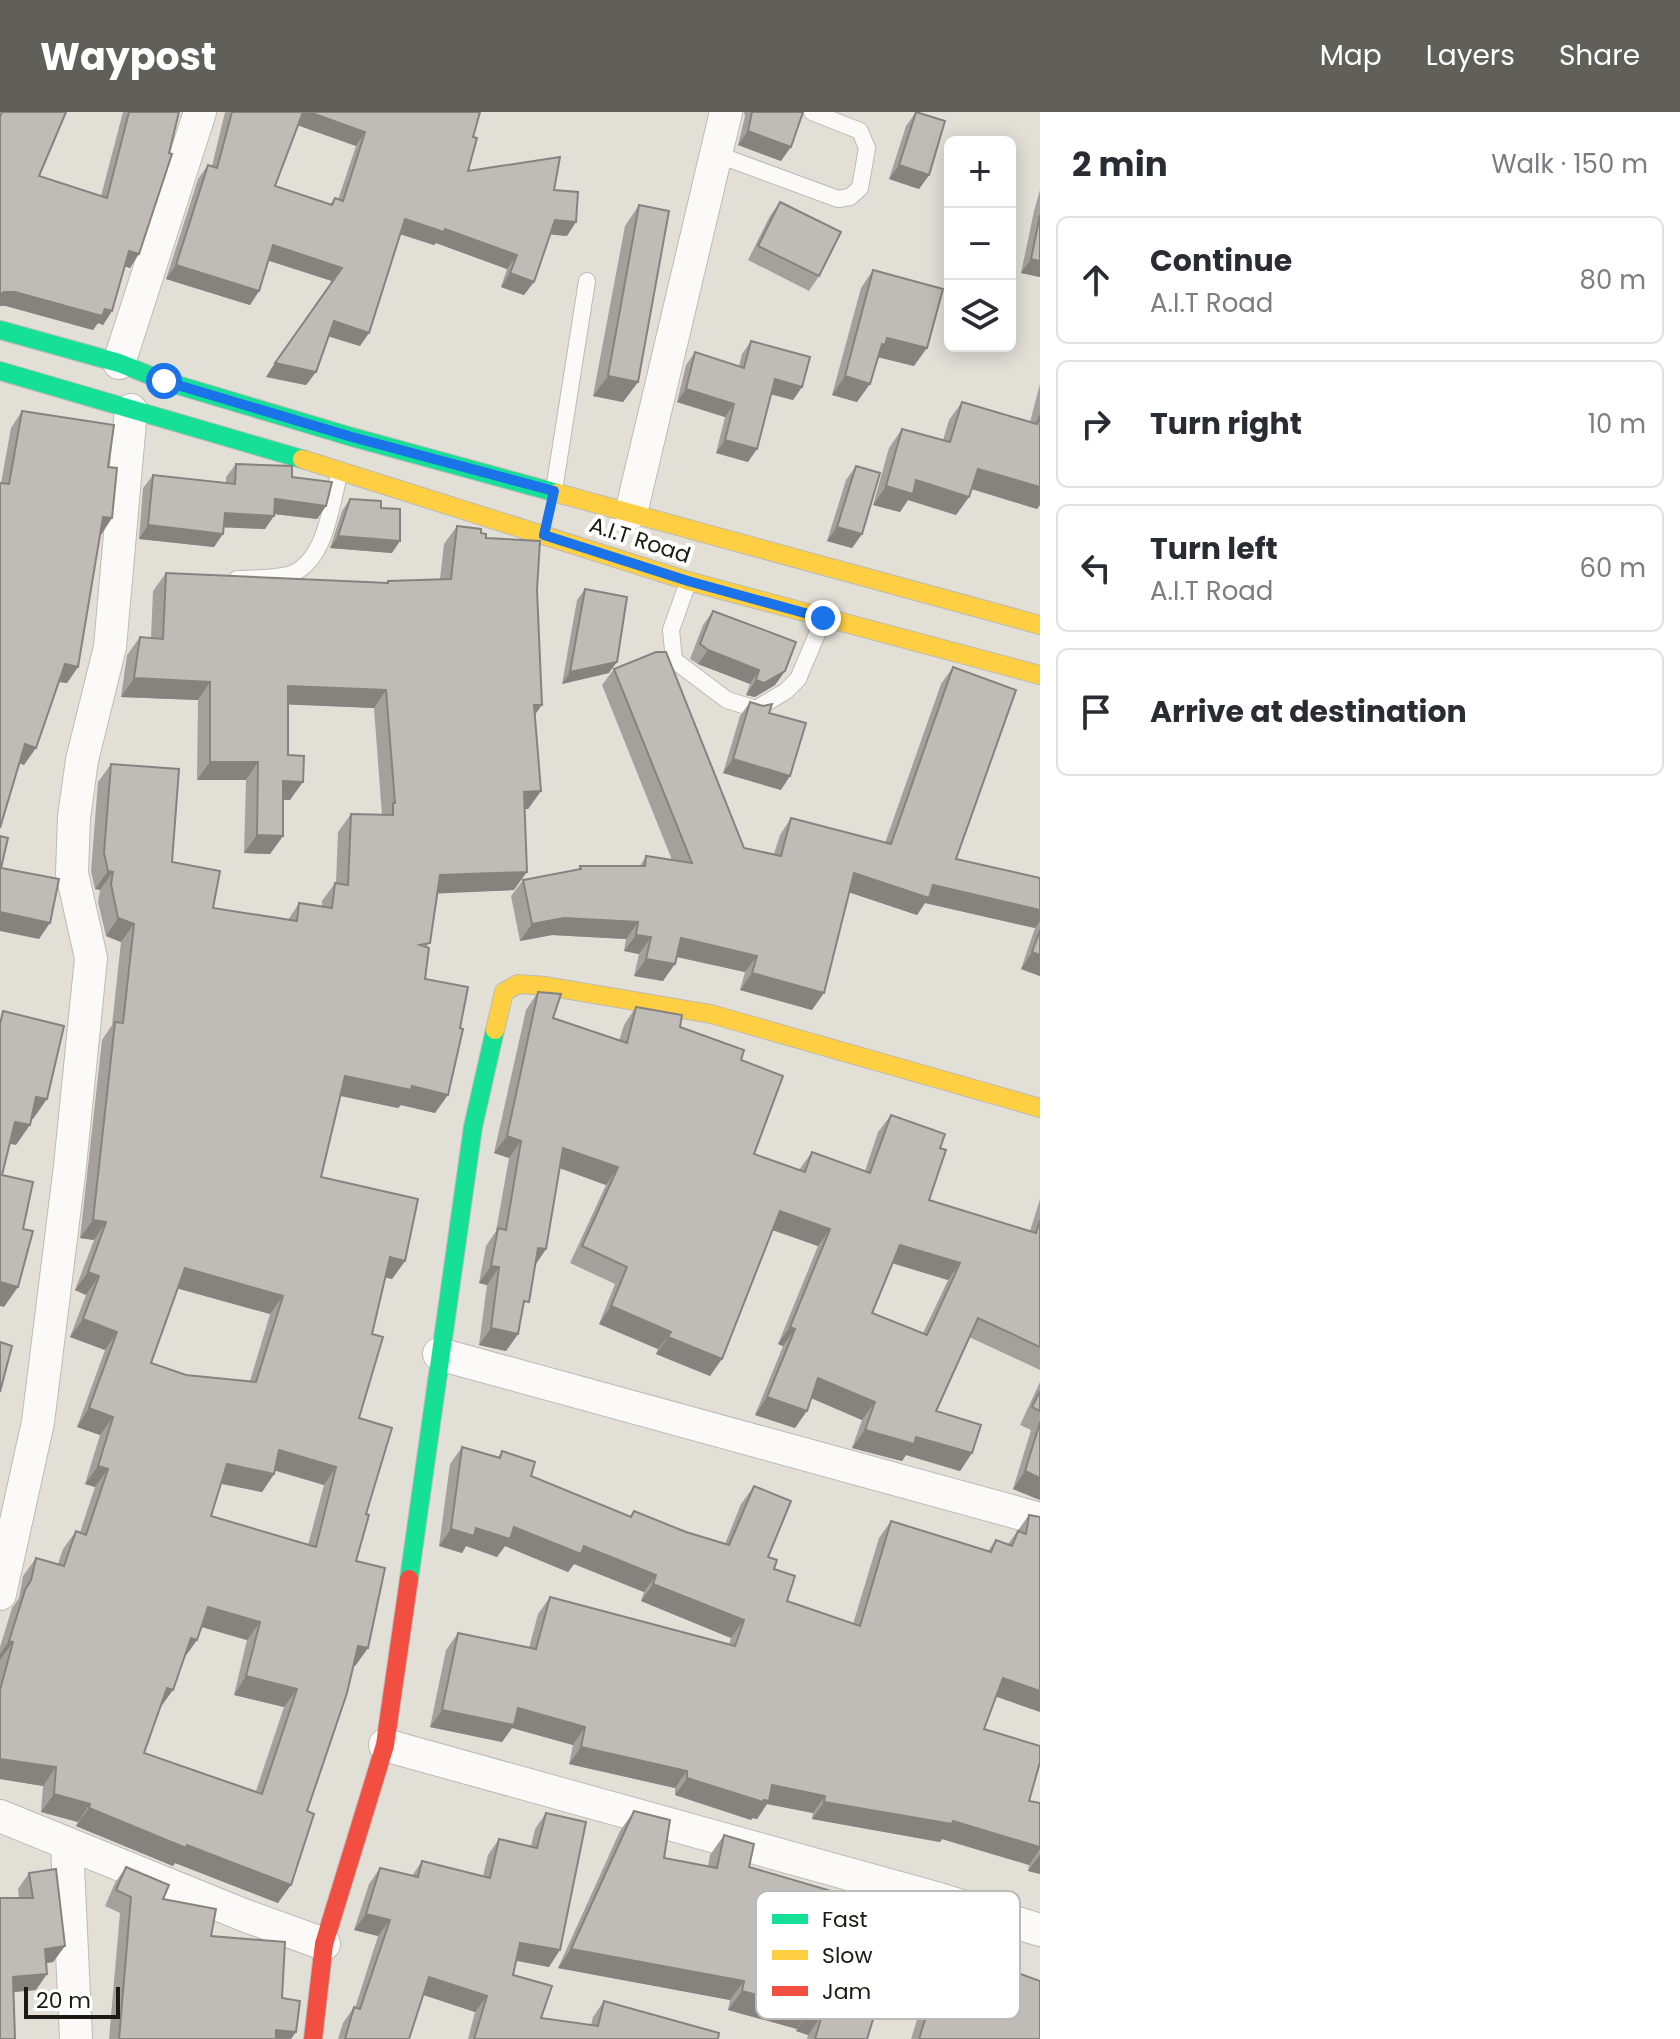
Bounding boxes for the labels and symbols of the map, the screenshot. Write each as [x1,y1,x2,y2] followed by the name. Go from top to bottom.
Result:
[146,363,182,399] route start
[586,509,694,571] street label: A.I.T Road
[805,600,841,636] route end
[756,1891,1020,2019] legend
[822,1904,867,1935] text: Fast
[822,1940,872,1971] text: Slow
[822,1976,871,2007] text: Jam
[24,1983,120,2019] scale bar

